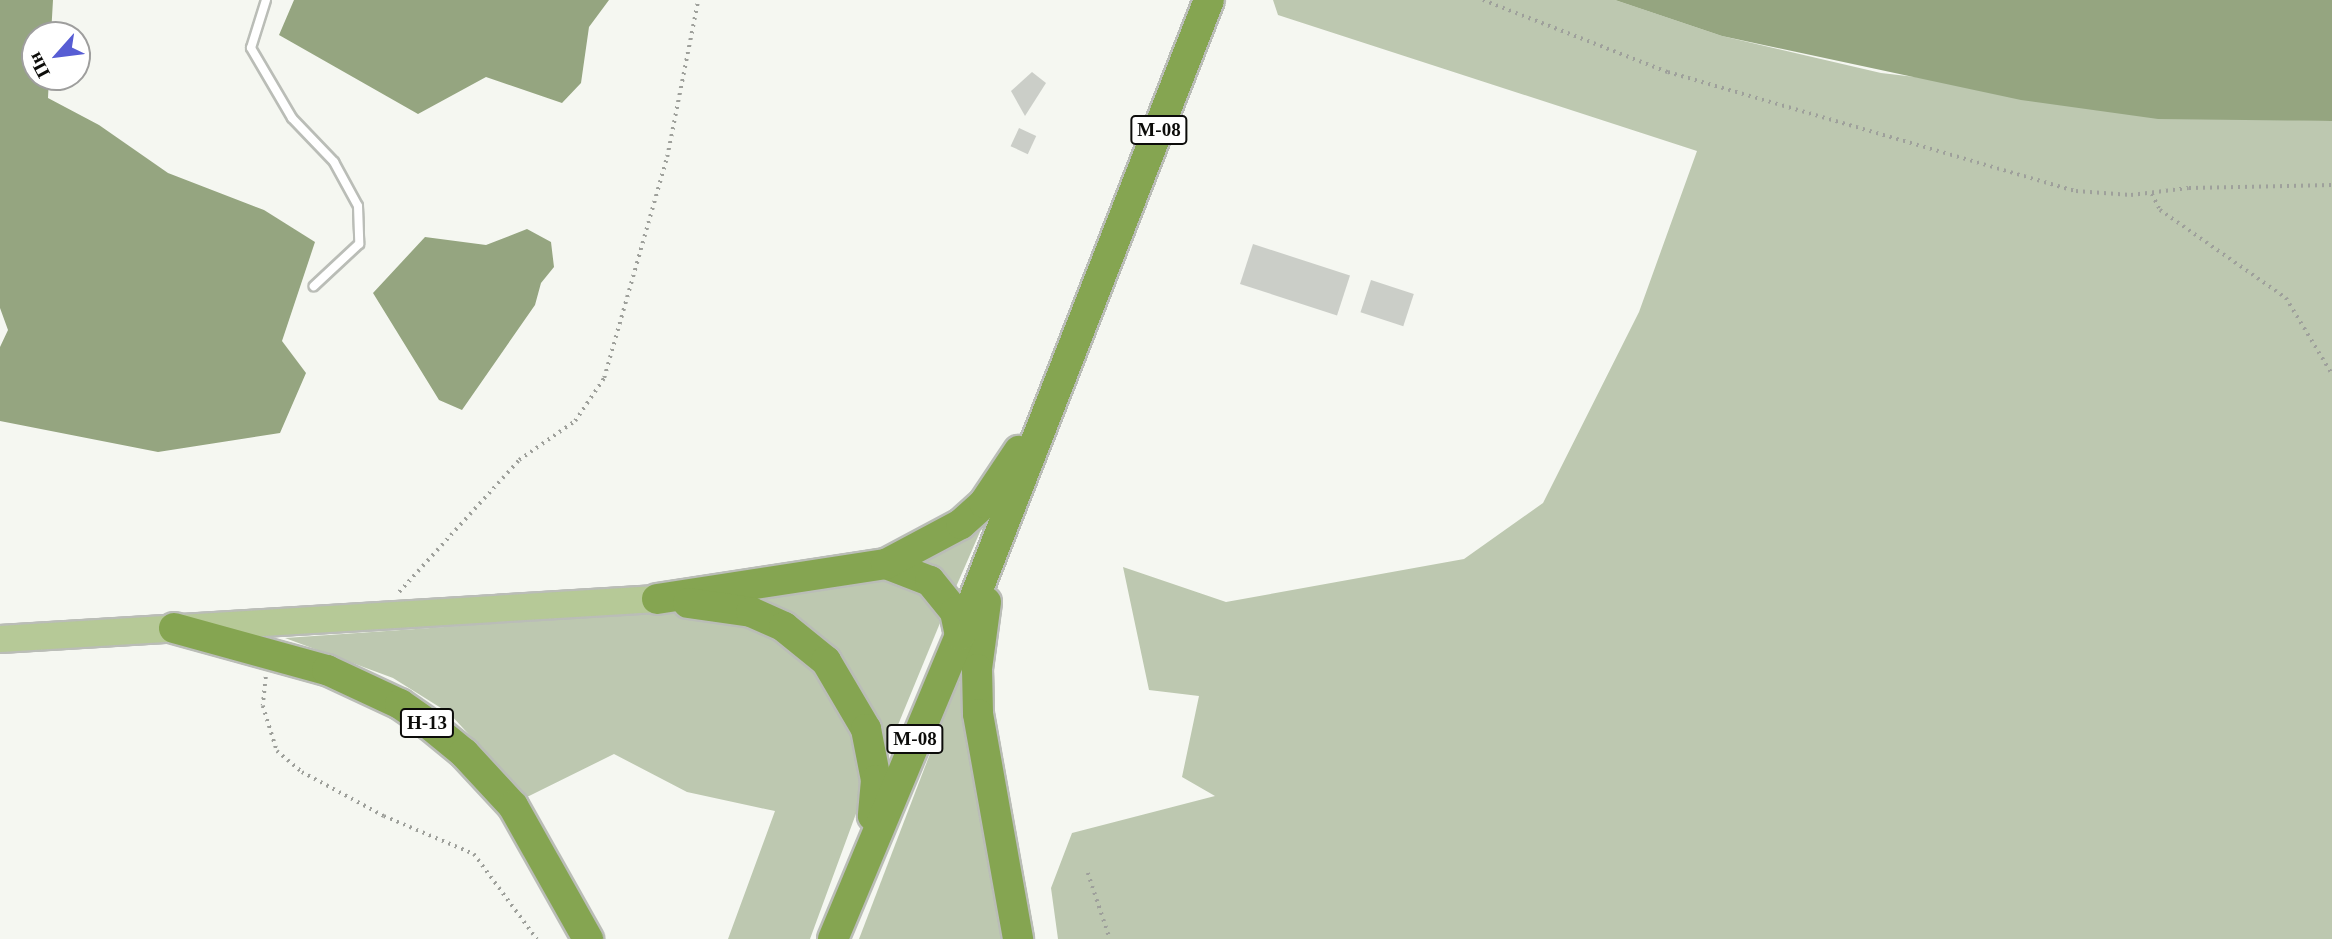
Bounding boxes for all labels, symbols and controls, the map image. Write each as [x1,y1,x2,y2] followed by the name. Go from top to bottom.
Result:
[21,21,91,91] north arrow
[23,49,54,81] text: Пн
[1129,114,1189,146] road number: М-08
[399,708,455,738] road number: Н-13
[885,724,945,754] road number: М-08

